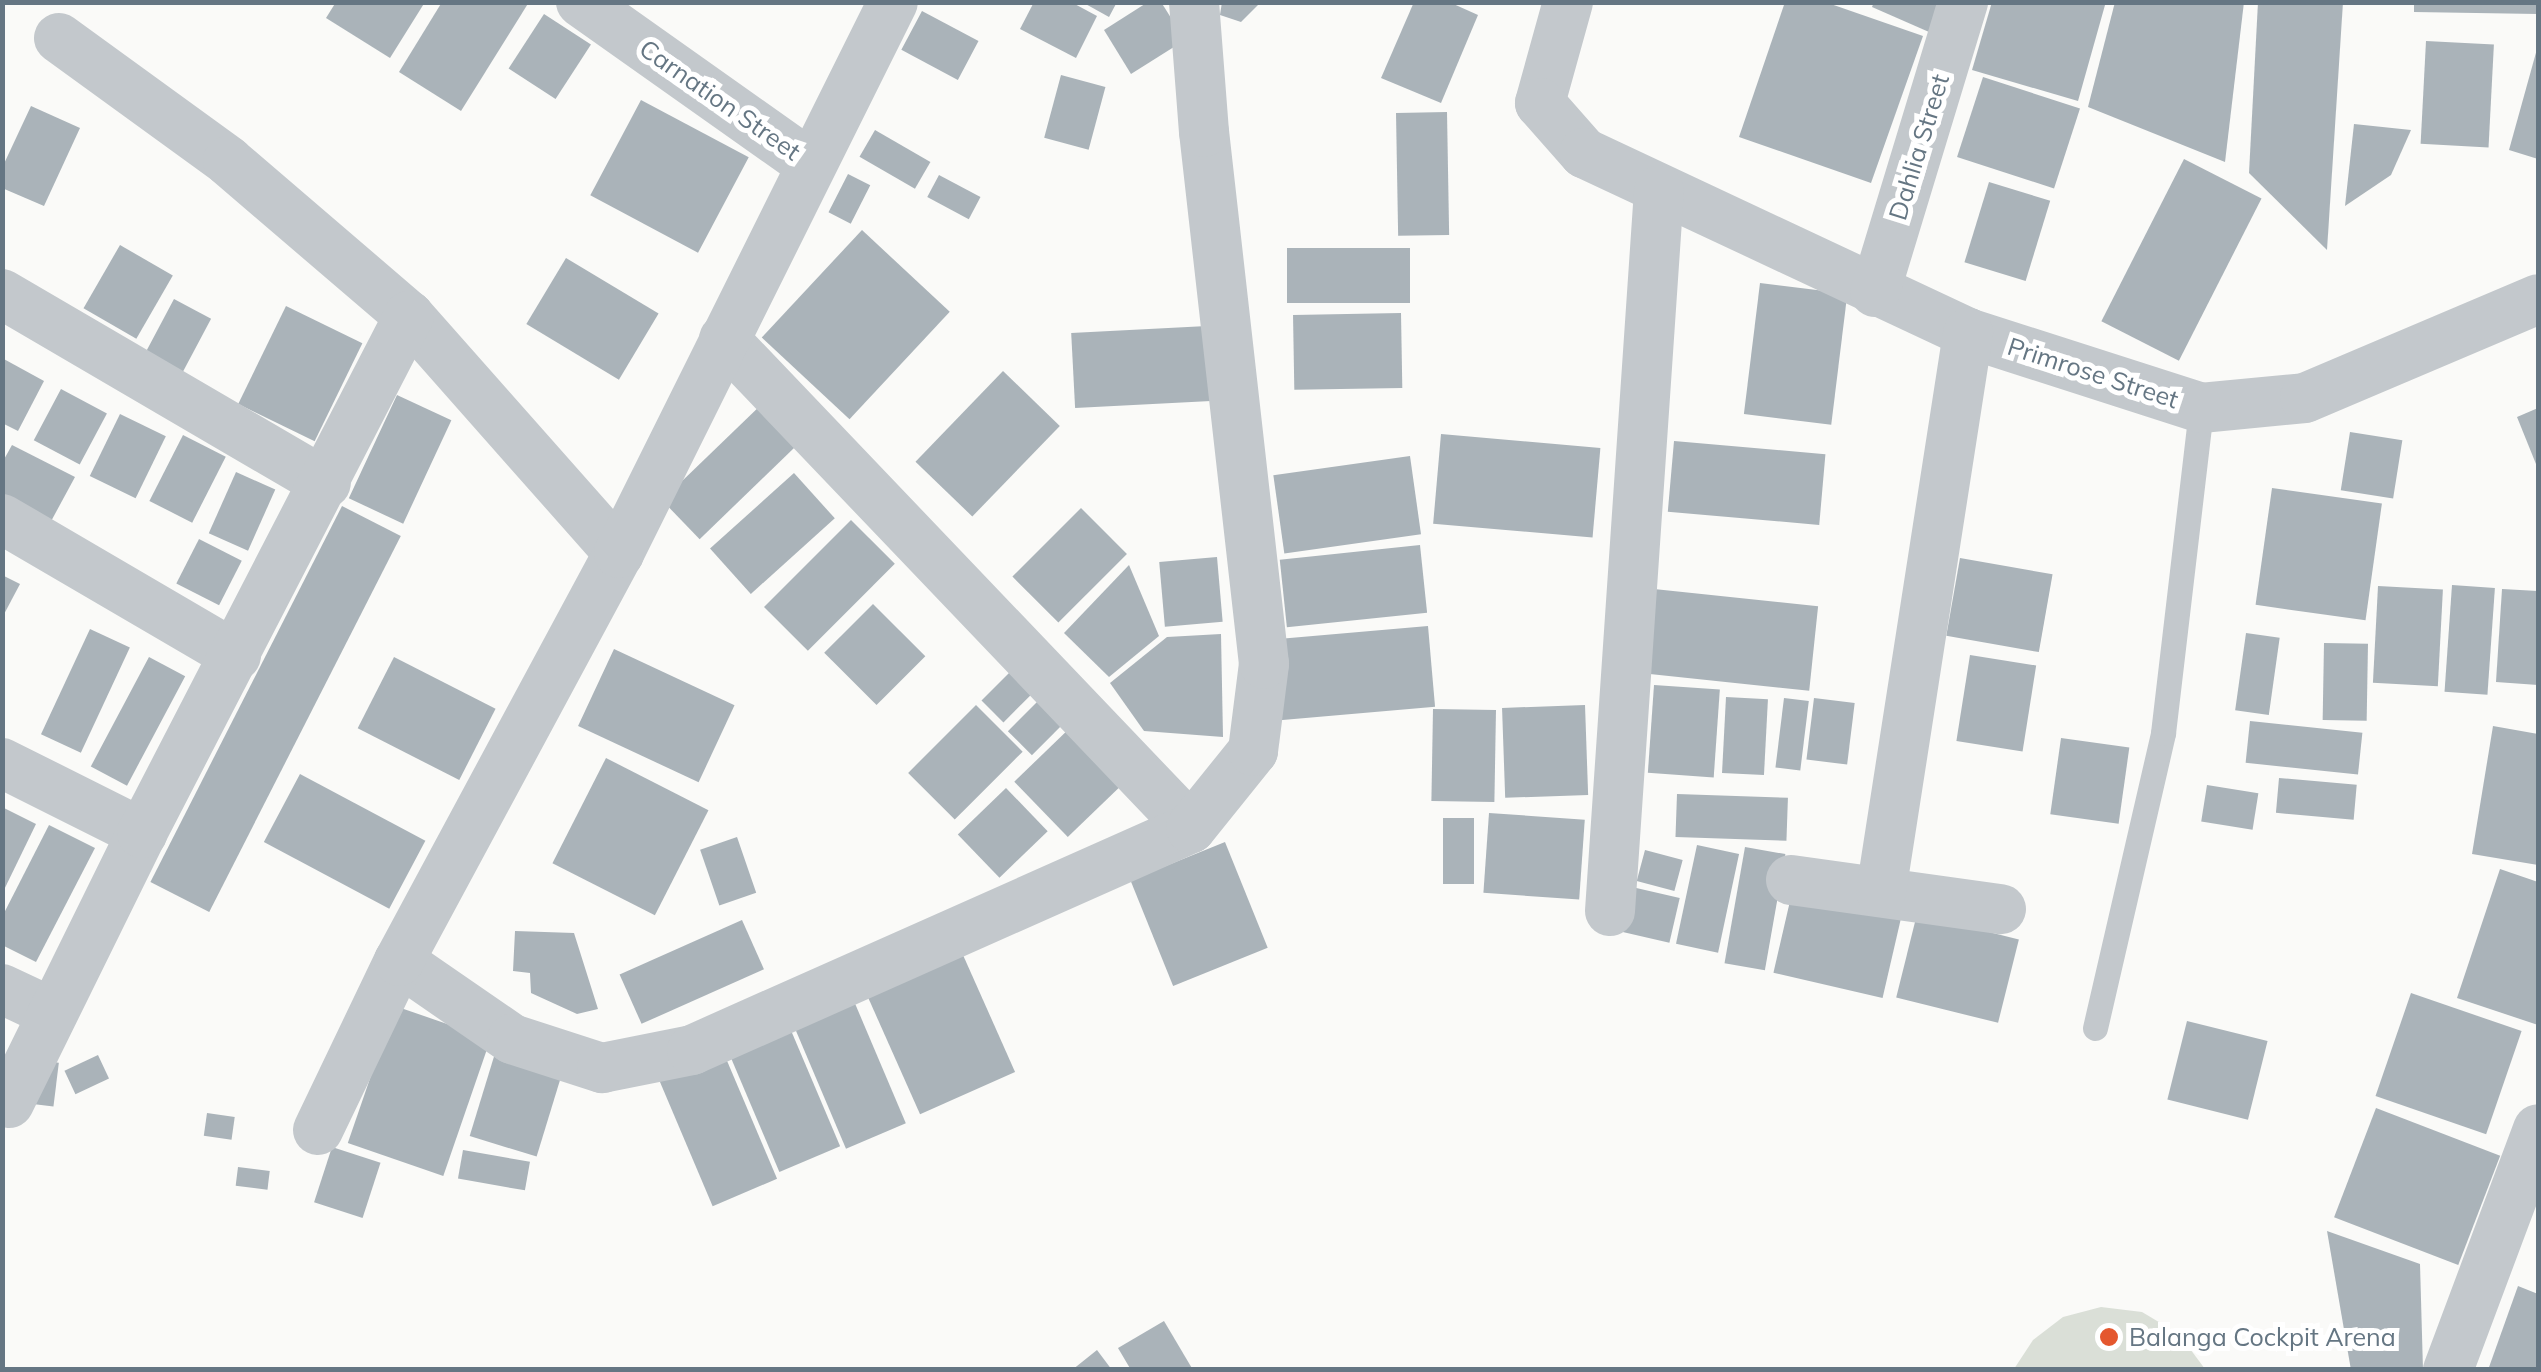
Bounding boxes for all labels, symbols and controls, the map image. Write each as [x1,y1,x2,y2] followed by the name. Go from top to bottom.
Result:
[634,33,806,167] street label: Carnation Street
[1883,70,1955,224] street label: Dahlia Street
[2004,331,2182,415] street label: Primrose Street
[2129,1322,2396,1352] place label: Balanga Cockpit Arena
[2098,1326,2120,1348] marker: Balanga Cockpit Arena

